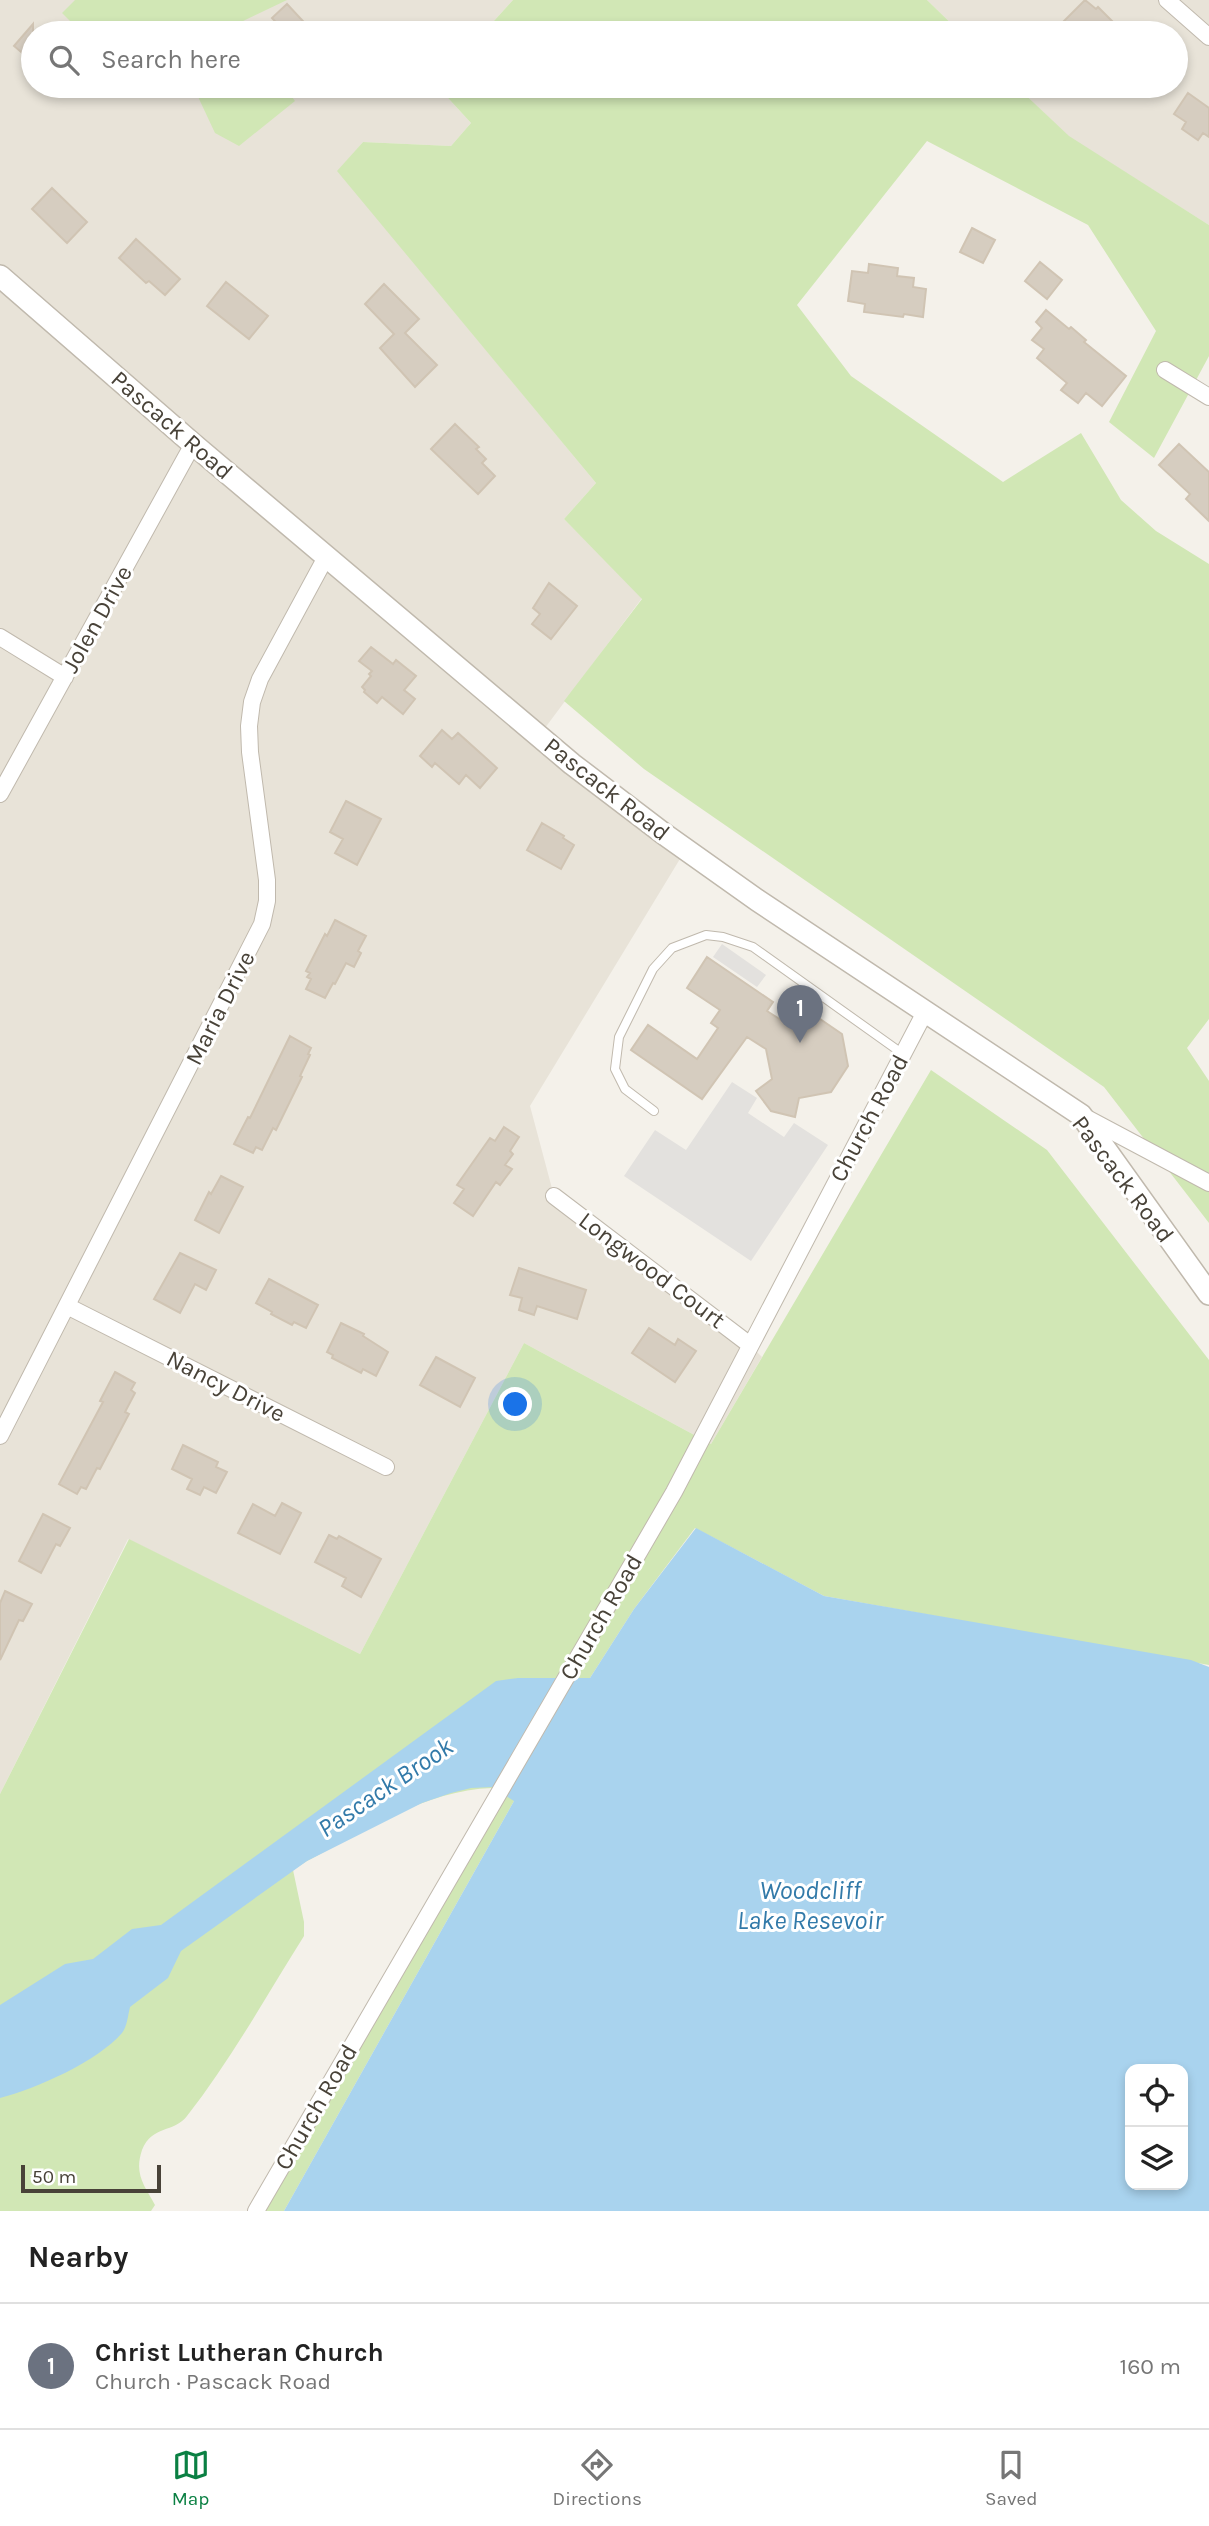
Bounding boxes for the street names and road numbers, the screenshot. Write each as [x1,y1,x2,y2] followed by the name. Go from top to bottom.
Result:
[106,365,238,485] street label: Pascack Road
[56,561,138,677] street label: Jolen Drive
[539,731,675,847] street label: Pascack Road
[179,946,261,1070] street label: Maria Drive
[824,1050,914,1186] street label: Church Road
[1066,1110,1180,1248] street label: Pascack Road
[573,1206,731,1334] street label: Longwood Court
[162,1344,290,1428] street label: Nancy Drive
[554,1549,648,1685] street label: Church Road
[269,2039,363,2175] street label: Church Road

